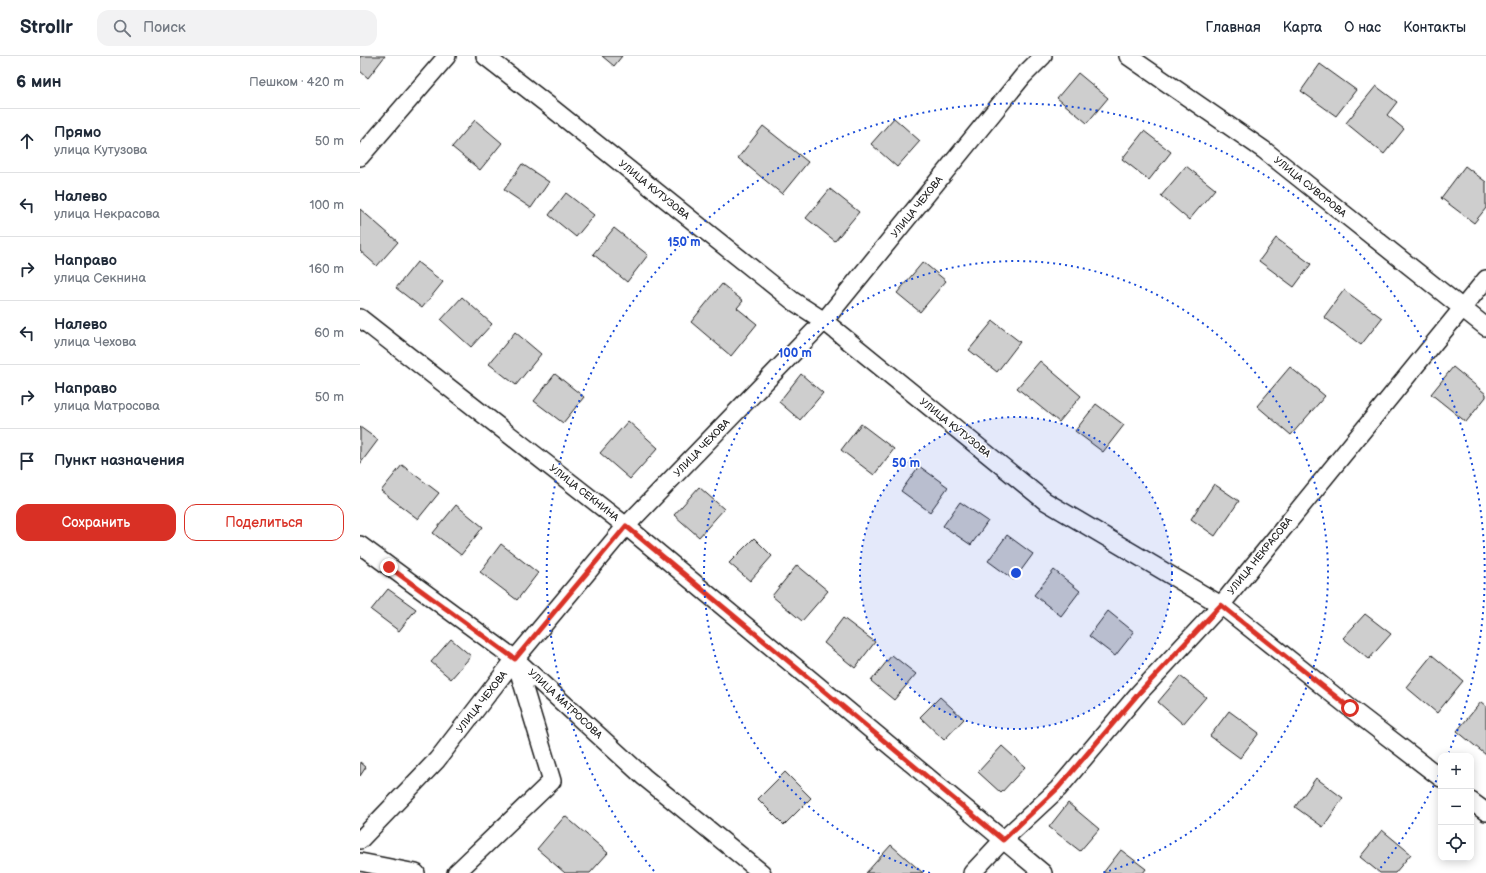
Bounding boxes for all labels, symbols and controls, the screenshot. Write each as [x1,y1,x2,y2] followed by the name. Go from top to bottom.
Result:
[97,10,377,46] search box
[20,16,73,39] text: Strollr
[111,17,133,39] icon: search
[143,18,186,37] text: Поиск
[1206,19,1261,36] text: Главная
[1283,19,1322,36] text: Карта
[1344,19,1381,36] text: О нас
[1403,19,1466,36] text: Контакты
[16,72,62,92] text: 6 мин
[249,74,344,90] text: Пешком · 420 m
[54,123,101,142] text: Прямо
[16,130,38,152] icon: ahead
[315,133,344,149] text: 50 m
[54,142,147,158] text: улица Кутузова
[1271,154,1349,220] street label: УЛИЦА СУВОРОВА
[616,158,692,223] street label: УЛИЦА КУТУЗОВА
[889,173,946,240] street label: УЛИЦА ЧЕХОВА
[54,187,107,206] text: Налево
[16,194,38,216] icon: left
[309,197,344,213] text: 100 m
[54,206,160,222] text: улица Некрасова
[668,235,700,250] text: 150 m
[54,251,117,270] text: Направо
[16,258,38,280] icon: right
[309,261,344,277] text: 160 m
[54,270,146,286] text: улица Секнина
[54,315,107,334] text: Налево
[16,322,38,344] icon: left
[314,325,344,341] text: 60 m
[54,334,136,350] text: улица Чехова
[778,346,812,361] text: 100 m
[54,379,117,398] text: Направо
[16,386,38,408] icon: right
[315,389,344,405] text: 50 m
[917,396,993,461] street label: УЛИЦА КУТУЗОВА
[54,398,160,414] text: улица Матросова
[672,416,733,479] street label: УЛИЦА ЧЕХОВА
[16,450,38,472] icon: arrive
[54,451,185,470] text: Пункт назначения
[892,456,920,471] text: 50 m
[547,462,622,524] street label: УЛИЦА СЕКНИНА
[16,504,176,541] button: Сохранить
[184,504,344,541] button: Поделиться
[1225,514,1295,597] street label: УЛИЦА НЕКРАСОВА
[380,558,398,576] route end
[1009,566,1023,580] centre of rings
[526,667,605,742] street label: УЛИЦА МАТРОСОВА
[454,668,510,735] street label: УЛИЦА ЧЕХОВА
[1341,699,1359,717] route start
[1438,753,1474,861] map controls
[1438,753,1474,789] button: +
[1438,789,1474,825] button: −
[1438,825,1474,861] button: locate

